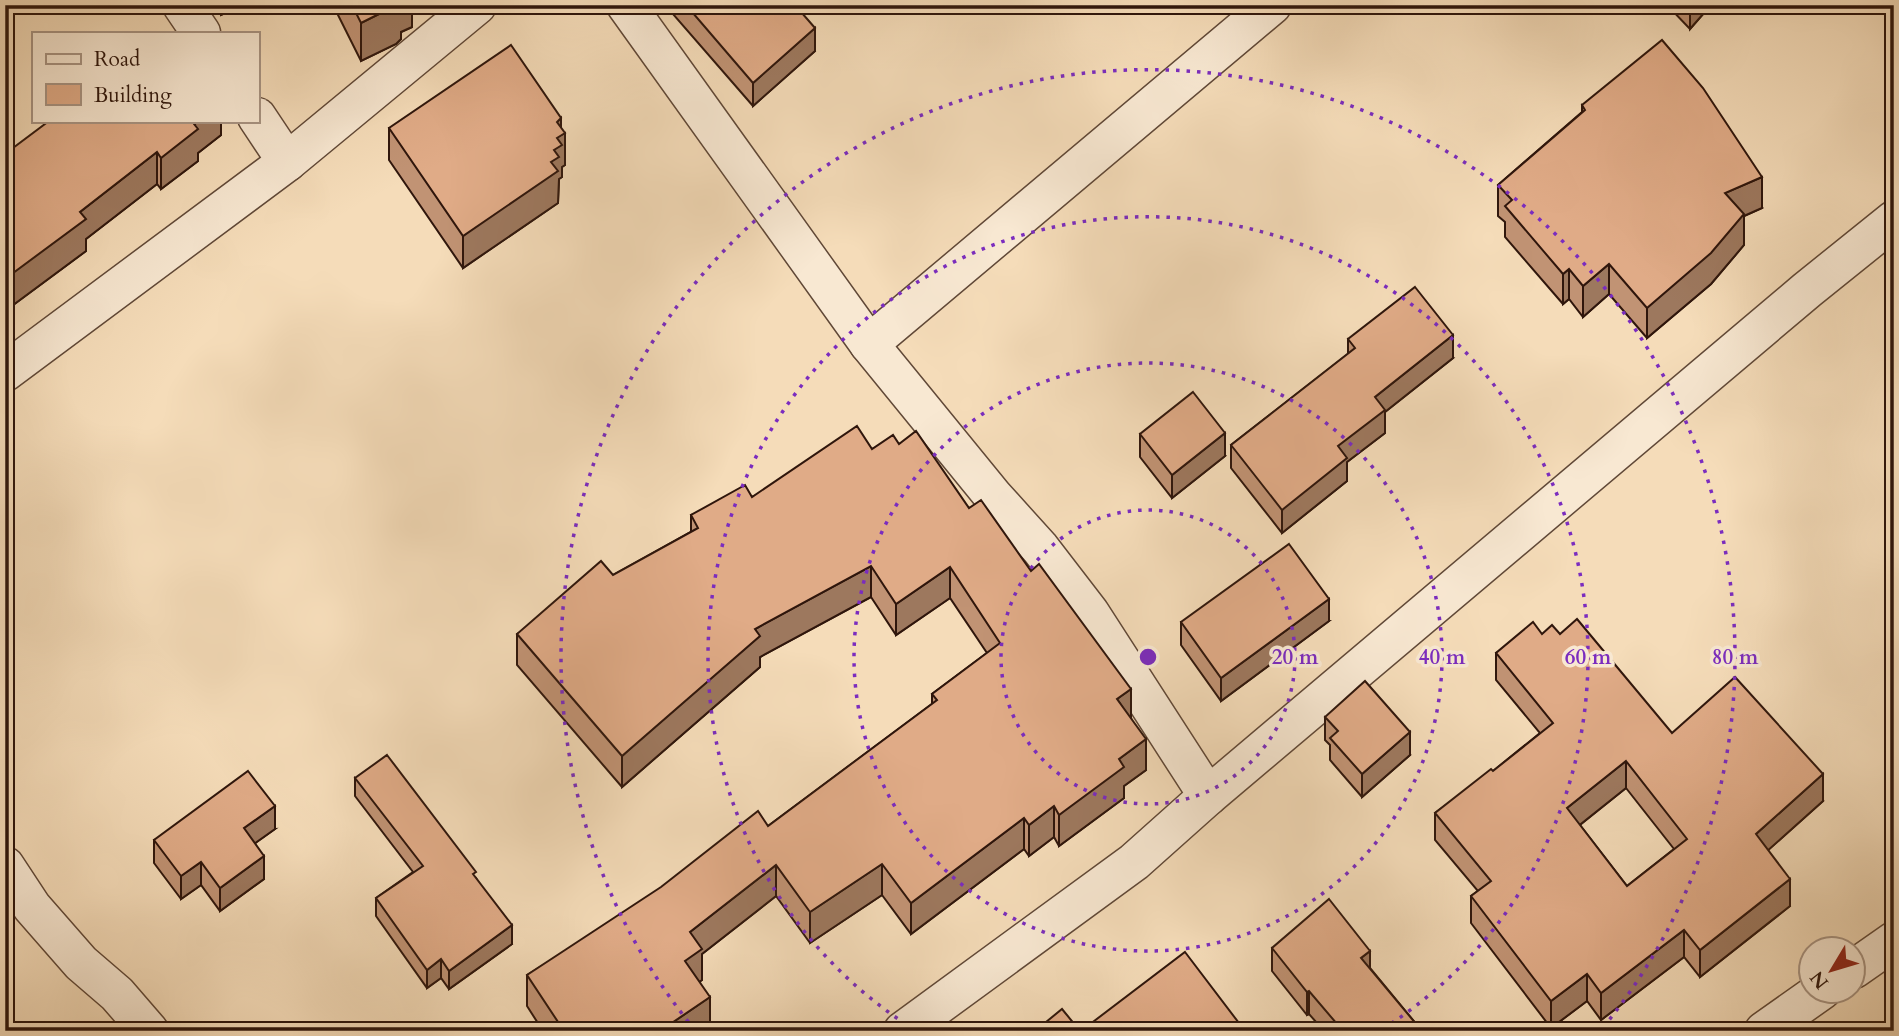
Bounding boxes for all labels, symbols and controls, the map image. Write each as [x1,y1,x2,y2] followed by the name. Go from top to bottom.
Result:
[32,32,259,122] legend
[94,45,140,74] text: Road
[94,81,172,110] text: Building
[1272,643,1319,672] text: 20 m
[1419,643,1466,672] text: 40 m
[1565,643,1612,672] text: 60 m
[1712,643,1759,672] text: 80 m
[1136,645,1160,669] centre of rings
[1798,934,1868,1004] north arrow
[1804,965,1835,994] text: N

